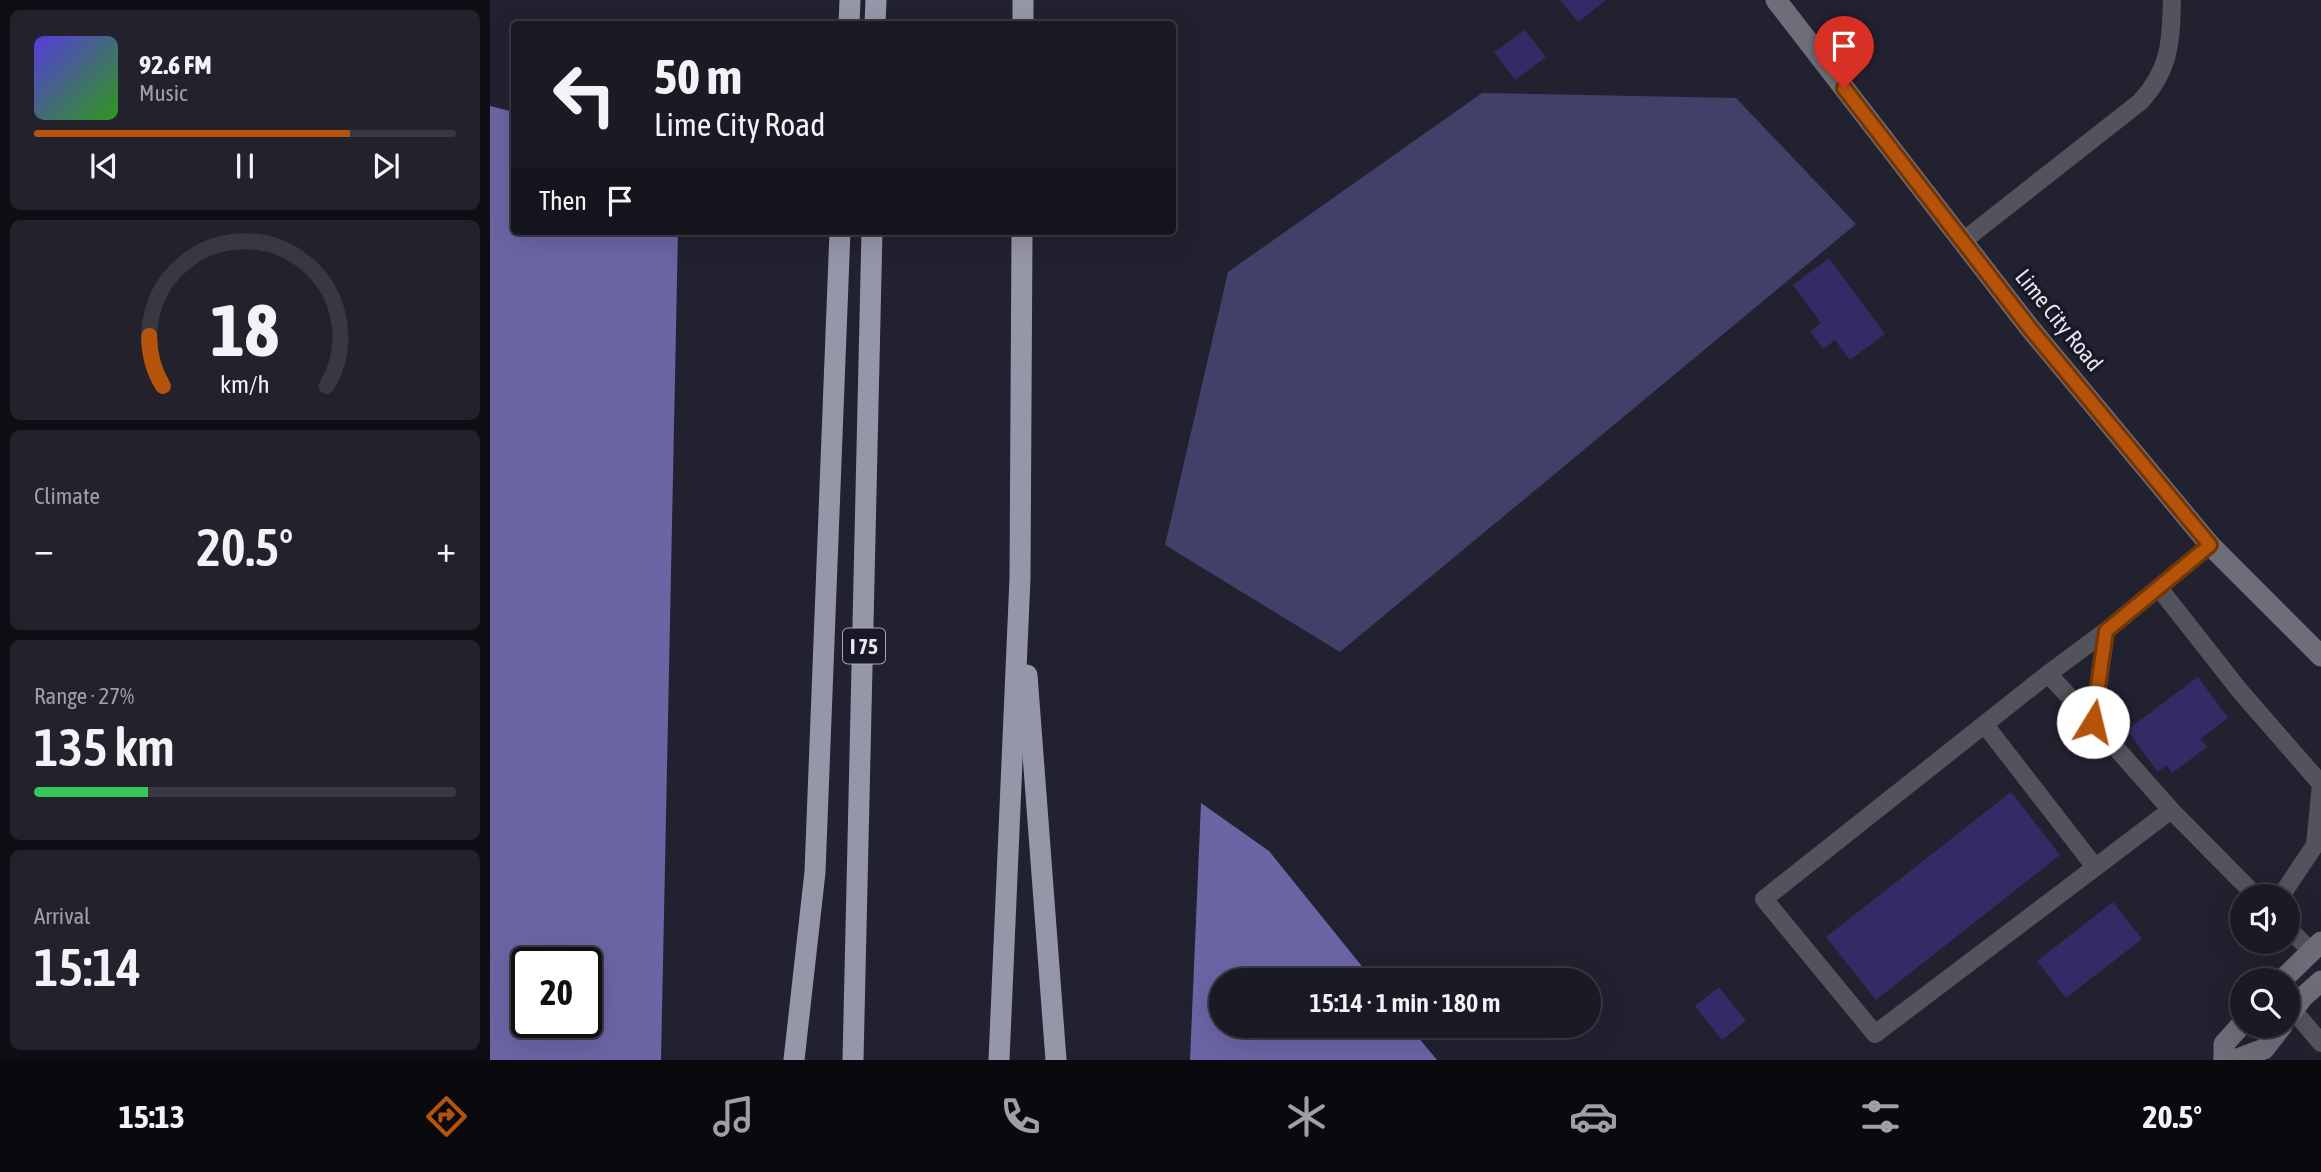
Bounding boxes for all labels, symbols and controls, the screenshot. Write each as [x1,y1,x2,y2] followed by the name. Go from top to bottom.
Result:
[1814,16,1874,88] pin
[1825,27,1863,65] icon: arrive
[654,48,742,104] text: 50 m
[539,49,630,140] icon: left
[139,50,212,80] text: 92.6 FM
[139,80,187,106] text: Music
[654,106,825,143] text: Lime City Road
[85,147,123,185] icon: previous
[226,147,264,185] icon: pause
[367,147,405,185] icon: next
[601,182,639,220] icon: arrive
[539,186,587,216] text: Then
[2010,264,2108,376] street label: Lime City Road
[211,288,279,371] text: 18
[220,370,270,398] text: km/h
[34,483,100,509] text: Climate
[197,517,293,577] text: 20.5°
[34,527,54,570] text: −
[436,527,456,570] text: +
[843,628,885,664] road number: I 75
[34,683,134,709] text: Range · 27%
[2056,685,2130,759] position arrow
[34,717,175,777] text: 135 km
[2230,884,2300,1038] map controls
[2230,884,2300,954] button: sound
[34,903,90,929] text: Arrival
[34,937,141,997] text: 15:14
[511,947,602,1038] speed limit sign: 20
[2230,968,2300,1038] button: search
[1310,988,1500,1018] text: 15:14 · 1 min · 180 m
[422,1092,471,1141] icon: directions
[709,1092,758,1141] icon: music
[996,1092,1045,1141] icon: phone
[1282,1092,1331,1141] icon: climate
[1569,1092,1618,1141] icon: car
[1856,1092,1905,1141] icon: filters
[119,1098,185,1135] text: 15:13
[2142,1098,2202,1135] text: 20.5°

